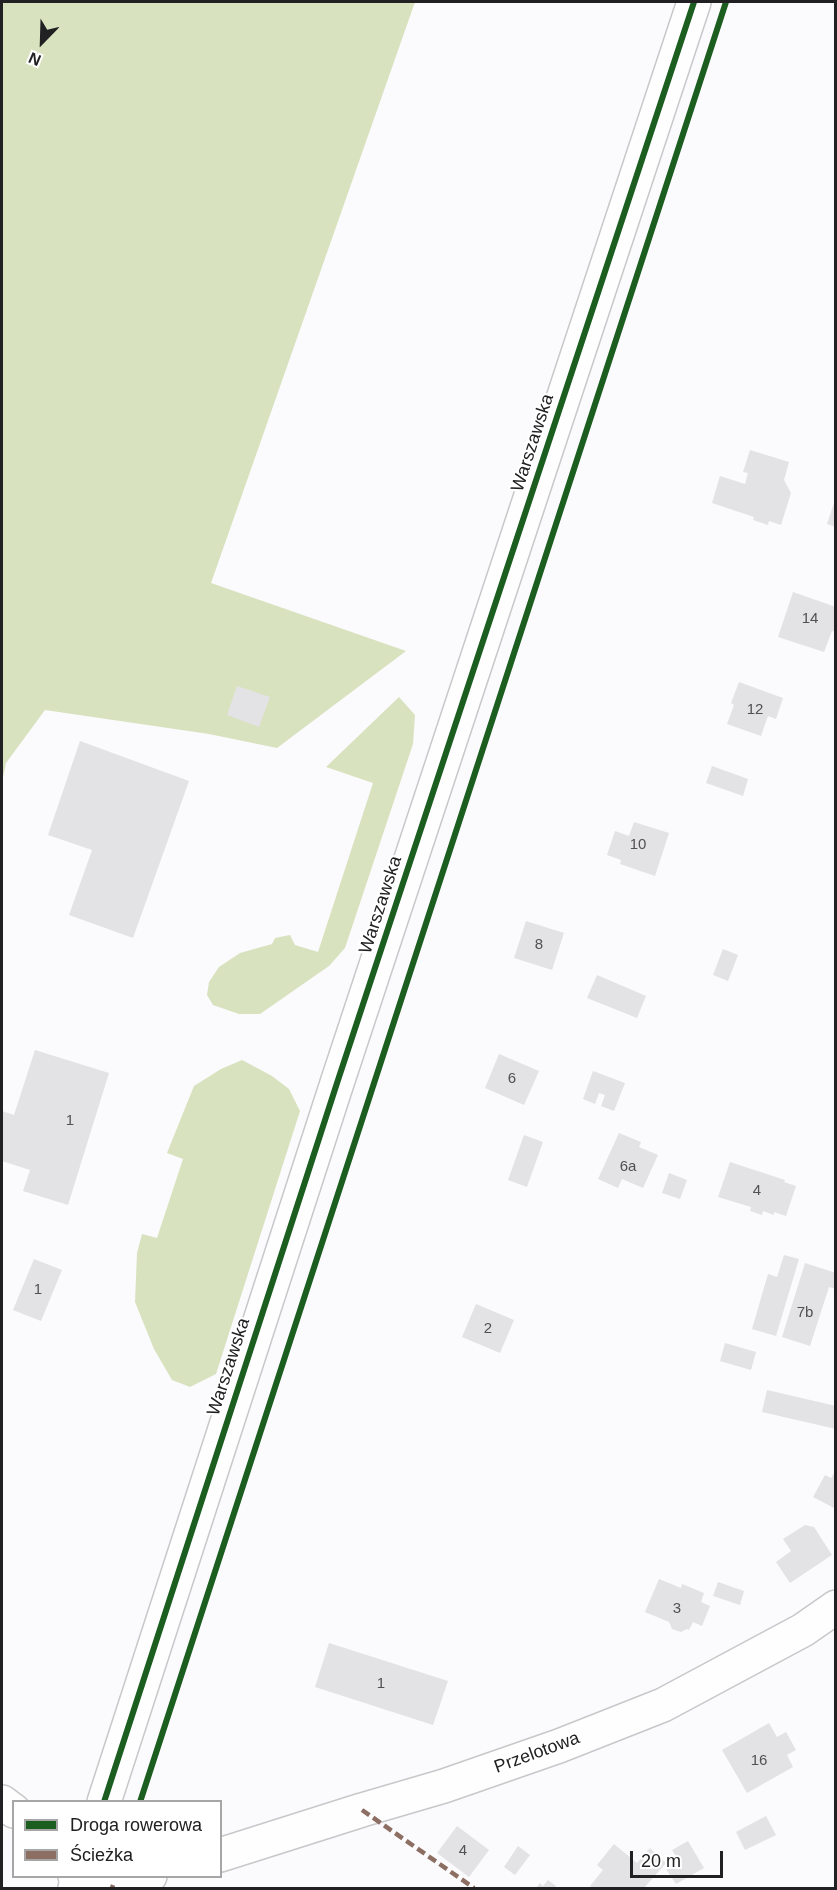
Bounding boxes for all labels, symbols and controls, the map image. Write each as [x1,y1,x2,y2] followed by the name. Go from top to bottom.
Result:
[12,12,72,72] north arrow
[26,49,43,69] text: N
[507,391,559,495] street label: Warszawska
[802,610,818,628] house number: 14
[747,701,763,719] house number: 12
[630,836,646,854] house number: 10
[355,853,407,957] street label: Warszawska
[535,936,543,954] house number: 8
[508,1070,516,1088] house number: 6
[66,1112,74,1130] house number: 1
[620,1158,636,1176] house number: 6a
[753,1182,761,1200] house number: 4
[34,1281,42,1299] house number: 1
[797,1304,813,1322] house number: 7b
[203,1315,255,1419] street label: Warszawska
[484,1320,492,1338] house number: 2
[673,1600,681,1618] house number: 3
[377,1675,385,1693] house number: 1
[491,1728,583,1778] street label: Przelotowa
[751,1752,767,1770] house number: 16
[12,1800,222,1878] legend
[70,1815,202,1835] text: Droga rowerowa
[633,1839,726,1877] scale bar
[459,1842,467,1860] house number: 4
[70,1845,133,1865] text: Ścieżka
[641,1851,681,1871] text: 20 m

